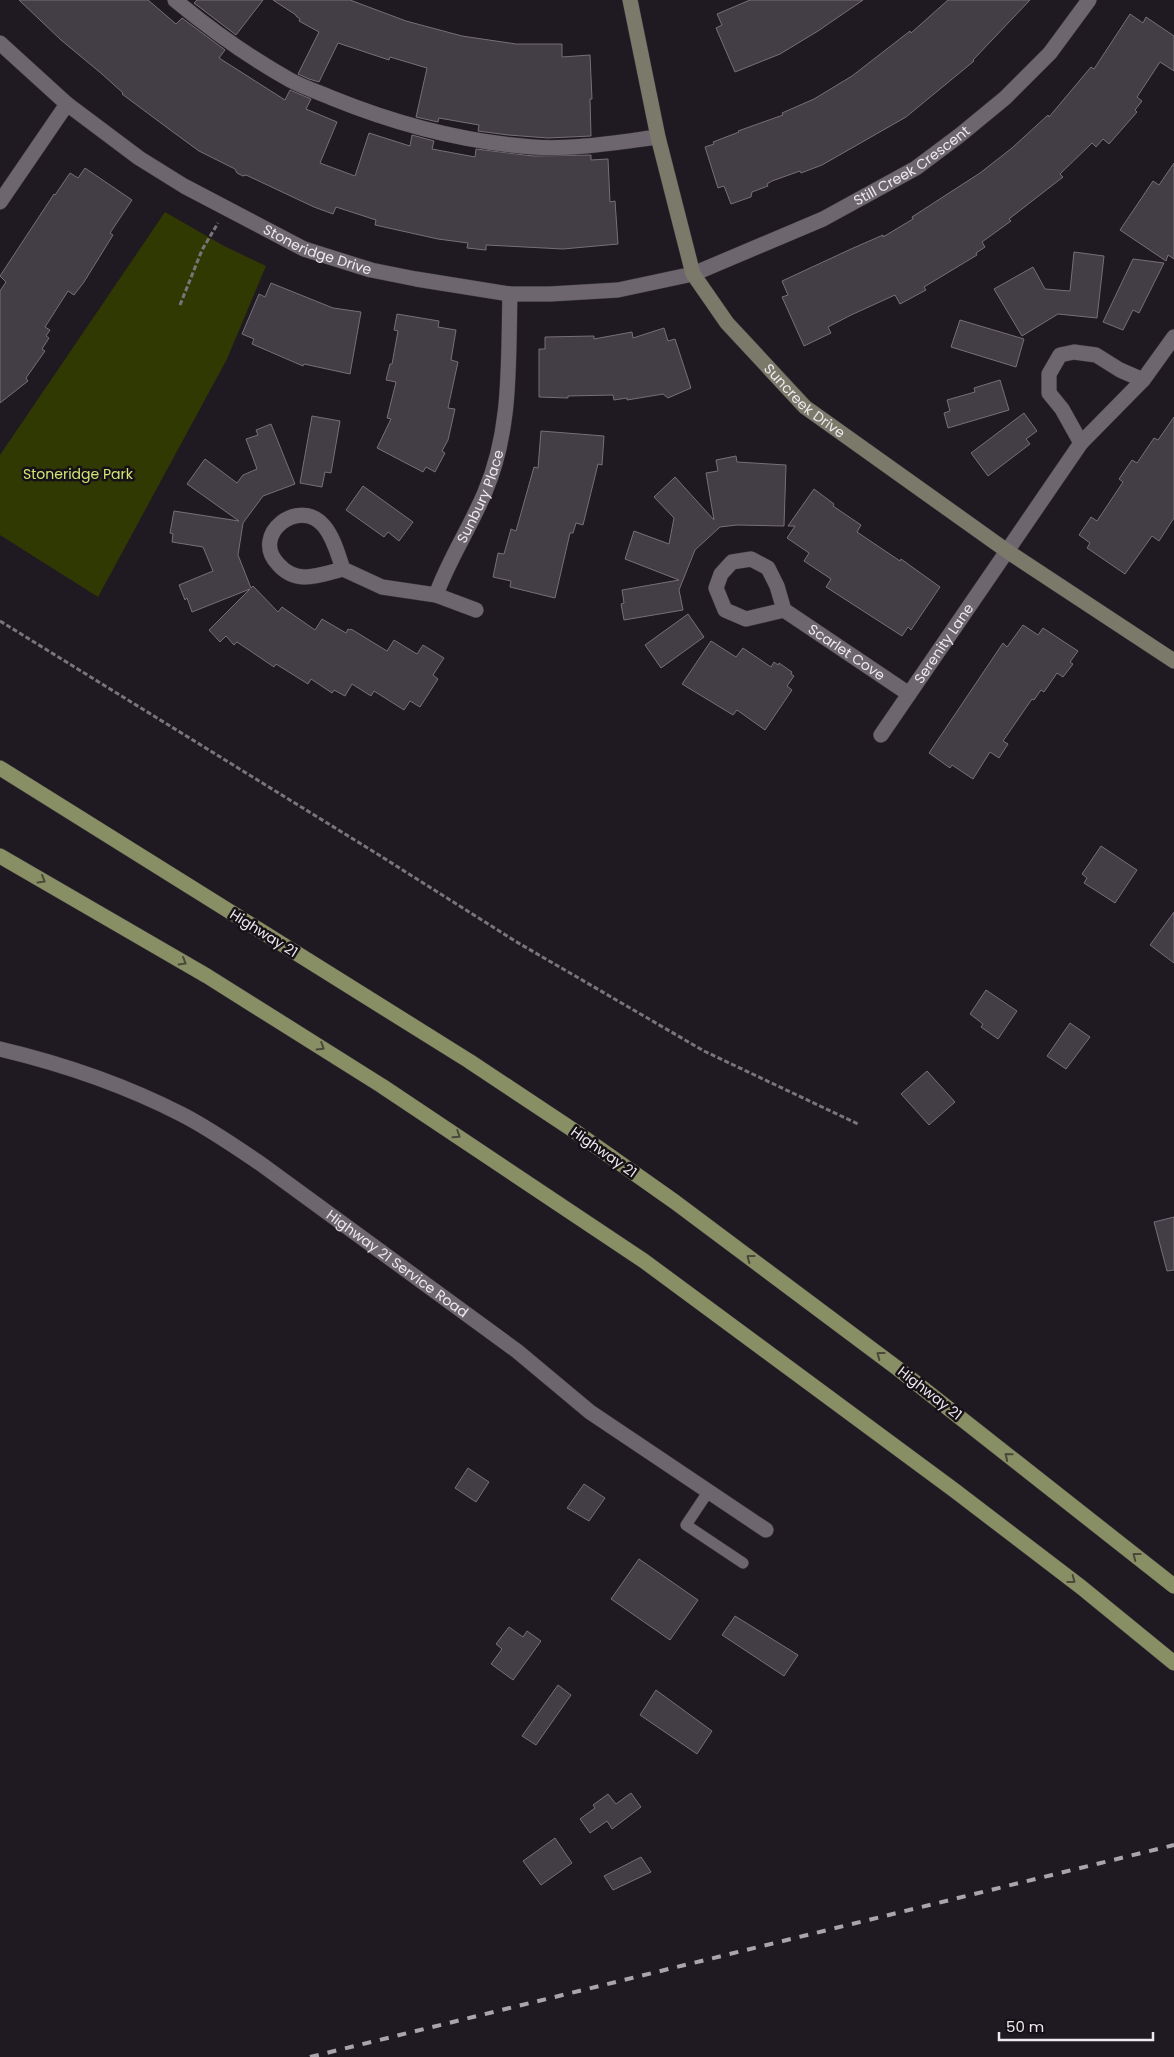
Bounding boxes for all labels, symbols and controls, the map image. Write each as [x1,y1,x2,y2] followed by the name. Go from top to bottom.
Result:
[850,121,974,210] street label: Still Creek Crescent
[260,219,375,280] street label: Stoneridge Drive
[759,359,849,443] street label: Suncreek Drive
[452,447,508,547] street label: Sunbury Place
[23,464,134,484] park label: Stoneridge Park
[909,599,978,688] street label: Serenity Lane
[804,619,889,685] street label: Scarlet Cove
[37,874,46,884] one-way arrow
[226,904,302,962] street label: Highway 21
[177,956,186,966] one-way arrow
[315,1041,324,1051] one-way arrow
[567,1122,641,1182] street label: Highway 21
[452,1129,461,1139] one-way arrow
[322,1205,472,1322] street label: Highway 21 Service Road
[747,1255,756,1263] one-way arrow
[876,1352,886,1361] one-way arrow
[894,1362,966,1424] street label: Highway 21
[1005,1453,1014,1461] one-way arrow
[1132,1553,1141,1562] one-way arrow
[1066,1574,1076,1583] one-way arrow
[999,2010,1153,2042] scale bar
[1006,2016,1044,2037] text: 50 m

